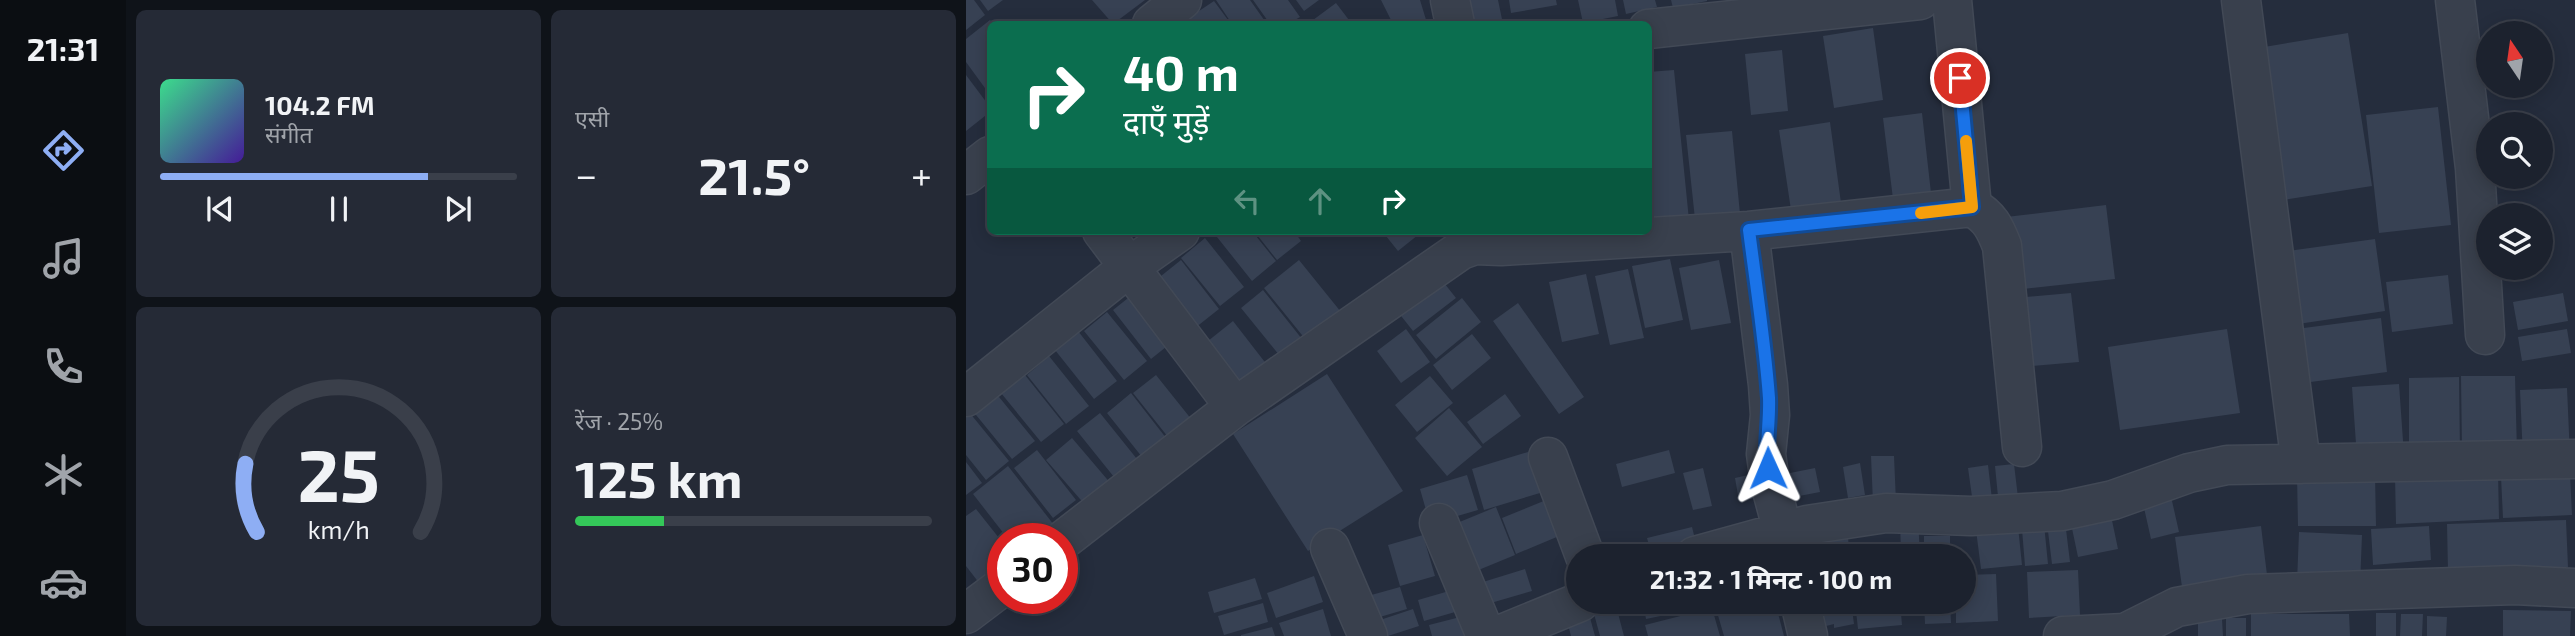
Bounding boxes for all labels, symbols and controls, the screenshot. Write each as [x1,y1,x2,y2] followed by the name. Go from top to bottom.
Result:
[2476,21,2553,98] north arrow
[2476,21,2553,280] map controls
[27,29,99,67] text: 21:31
[1123,42,1239,101] text: 40 m
[1930,48,1990,108] pin
[1008,49,1099,140] icon: right
[1941,59,1979,97] icon: arrive
[265,89,375,120] text: 104.2 FM
[1123,102,1209,140] text: दाएँ मुड़ें
[575,104,609,132] text: एसी
[2476,112,2553,189] button: search
[265,120,313,148] text: संगीत
[39,126,88,175] icon: directions
[698,143,810,205] text: 21.5°
[575,151,597,197] text: −
[911,151,932,197] text: +
[1228,182,1266,220] icon: left
[1301,182,1339,220] icon: ahead
[1374,182,1412,220] icon: right
[201,190,239,228] icon: previous
[320,190,358,228] icon: pause
[439,190,477,228] icon: next
[2476,203,2553,280] button: layers
[39,234,88,283] icon: music
[39,342,88,391] icon: phone
[575,407,663,435] text: रेंज · 25%
[297,430,380,518] text: 25
[1731,431,1805,505] position arrow
[575,446,743,508] text: 125 km
[39,450,88,499] icon: climate
[307,514,370,544] text: km/h
[987,523,1078,614] speed limit sign: 30
[39,558,88,607] icon: car
[1650,563,1892,594] text: 21:32 · 1 मिनट · 100 m

